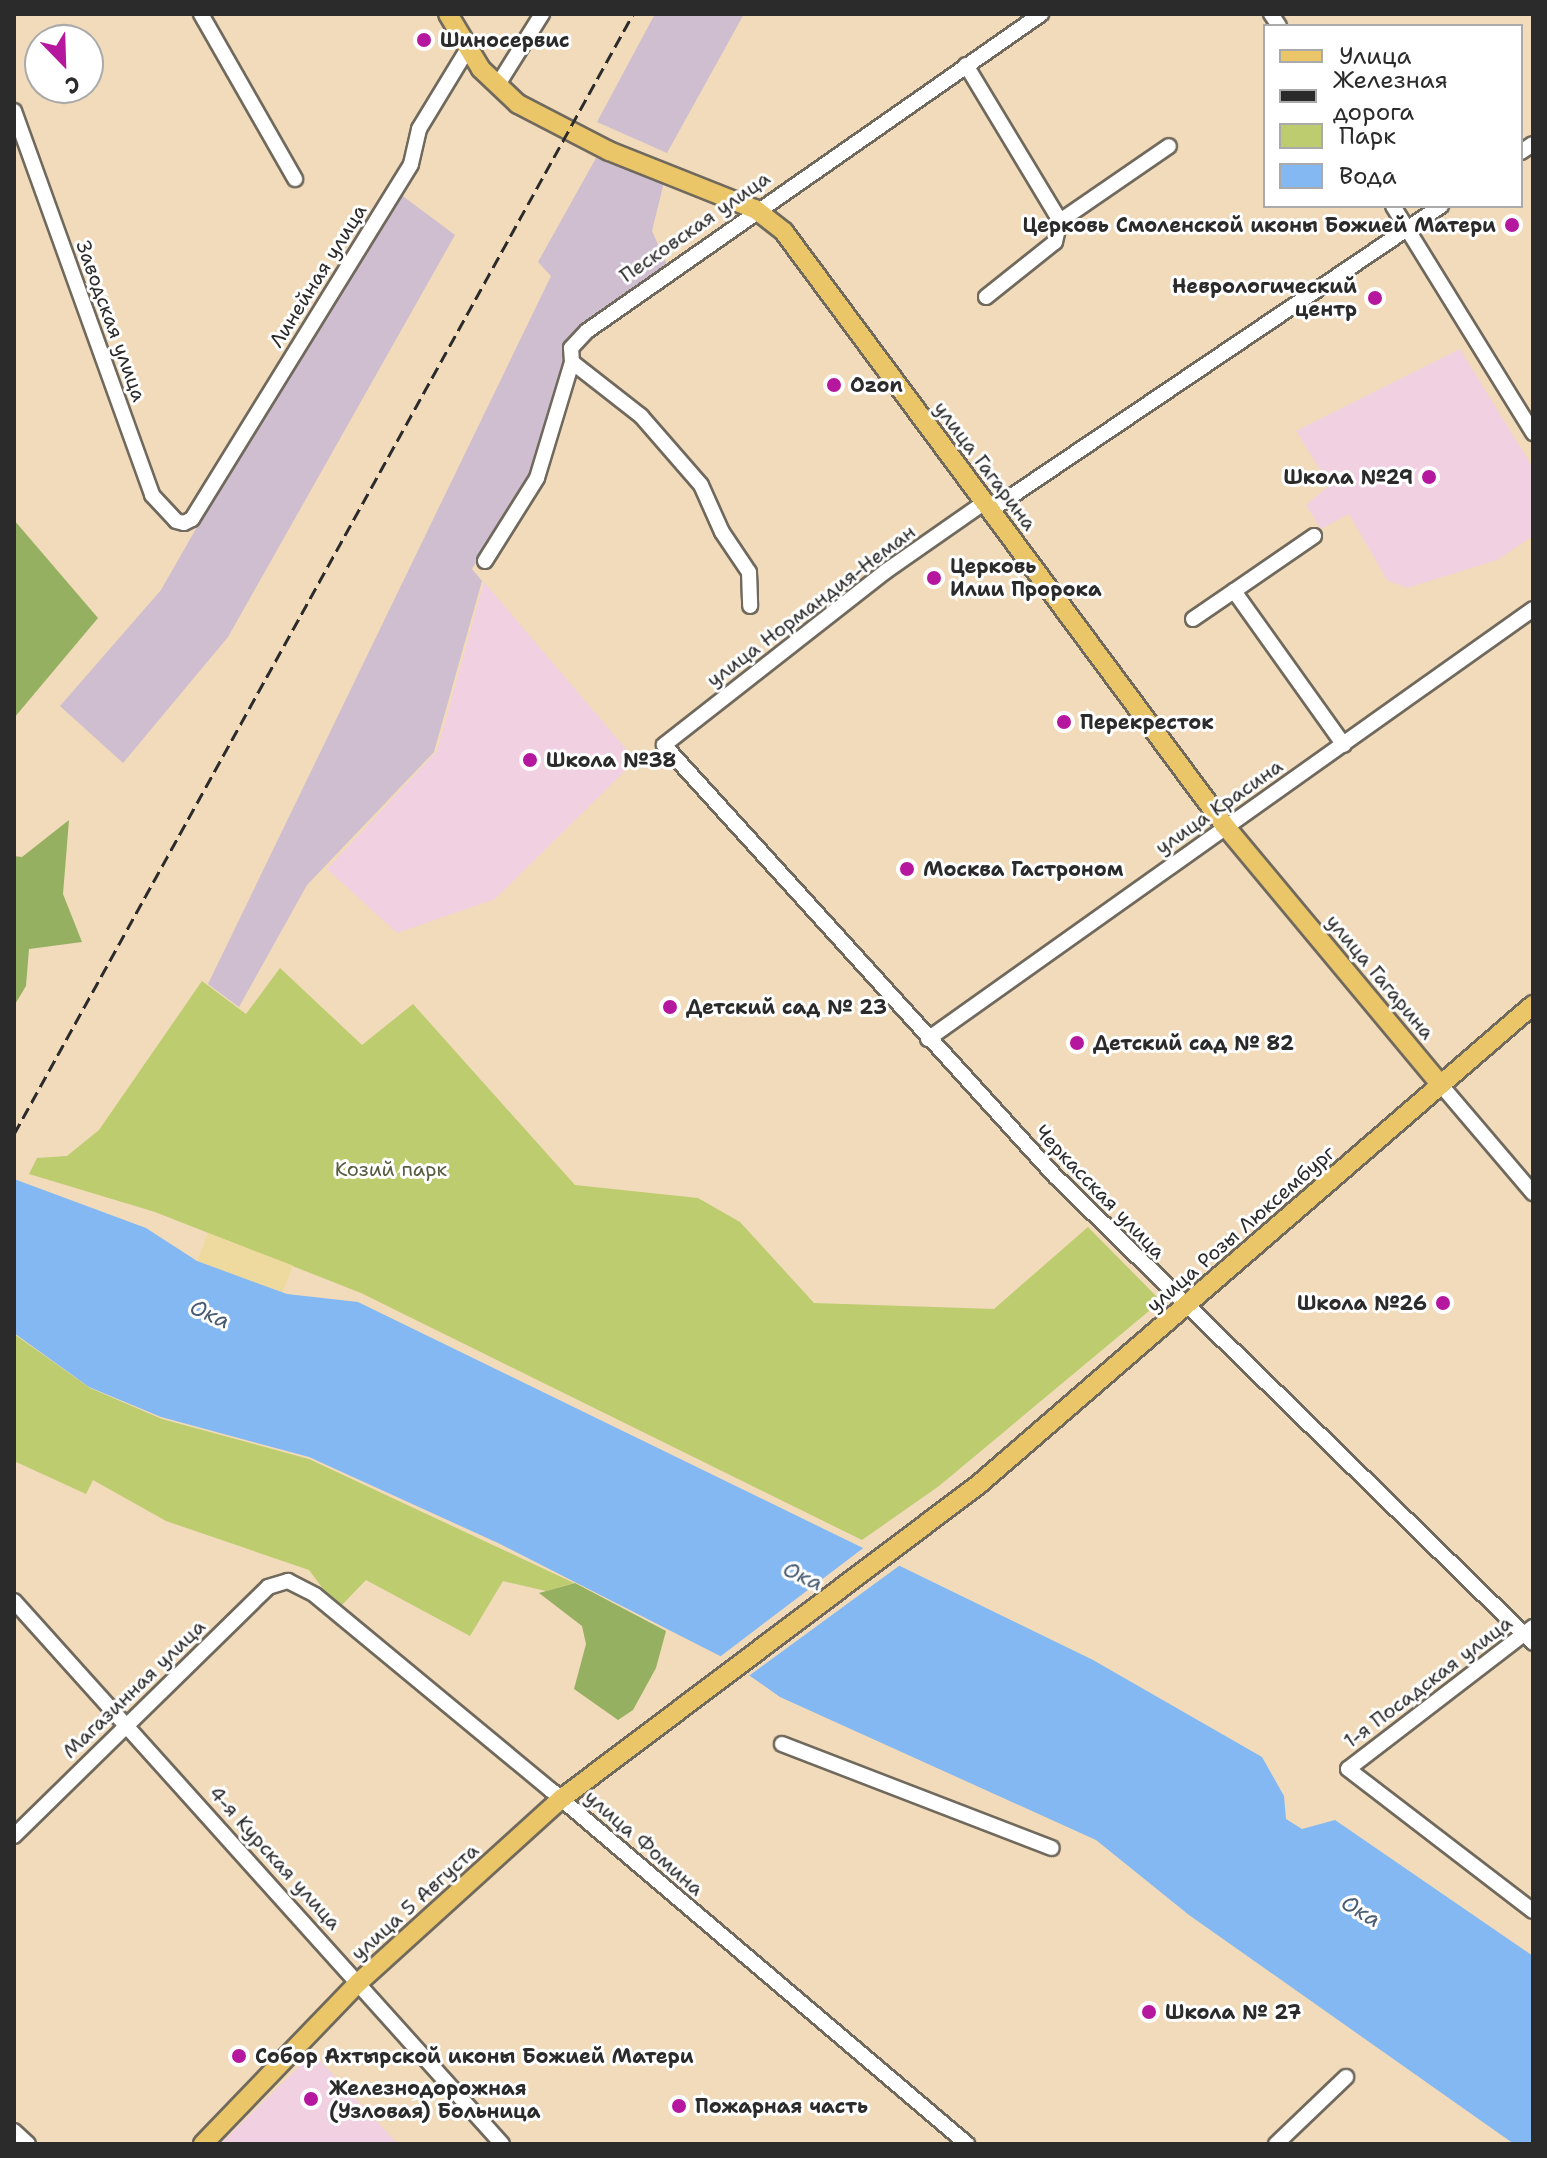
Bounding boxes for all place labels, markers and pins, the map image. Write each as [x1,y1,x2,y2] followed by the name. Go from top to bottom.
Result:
[440,28,570,52] place label: Шиносервис
[415,31,433,49] marker: Шиносервис
[1023,213,1496,237] place label: Церковь Смоленской иконы Божией Матери
[1503,216,1521,234] marker: Церковь Смоленской иконы Божией Матери
[1172,274,1357,321] place label: Неврологический центр
[1364,287,1386,309] marker: Неврологический центр
[850,373,903,397] place label: Ozon
[825,376,843,394] marker: Ozon
[1283,465,1413,489] place label: Школа №29
[1420,468,1438,486] marker: Школа №29
[950,554,1102,601] place label: Церковь Илии Пророка
[925,569,943,587] marker: Церковь Илии Пророка
[1080,710,1214,734] place label: Перекресток
[1055,713,1073,731] marker: Перекресток
[546,748,676,772] place label: Школа №38
[521,751,539,769] marker: Школа №38
[923,857,1123,881] place label: Москва Гастроном
[898,860,916,878] marker: Москва Гастроном
[686,995,887,1019] place label: Детский сад № 23
[661,998,679,1016] marker: Детский сад № 23
[1093,1031,1294,1055] place label: Детский сад № 82
[1068,1034,1086,1052] marker: Детский сад № 82
[1297,1291,1427,1315] place label: Школа №26
[1434,1294,1452,1312] marker: Школа №26
[1165,2000,1301,2024] place label: Школа № 27
[1140,2003,1158,2021] marker: Школа № 27
[255,2044,694,2068] place label: Собор Ахтырской иконы Божией Матери
[230,2047,248,2065] marker: Собор Ахтырской иконы Божией Матери
[329,2076,540,2123] place label: Железнодорожная (Узловая) Больница
[300,2088,322,2110] marker: Железнодорожная (Узловая) Больница
[695,2094,868,2118] place label: Пожарная часть
[670,2097,688,2115] marker: Пожарная часть

